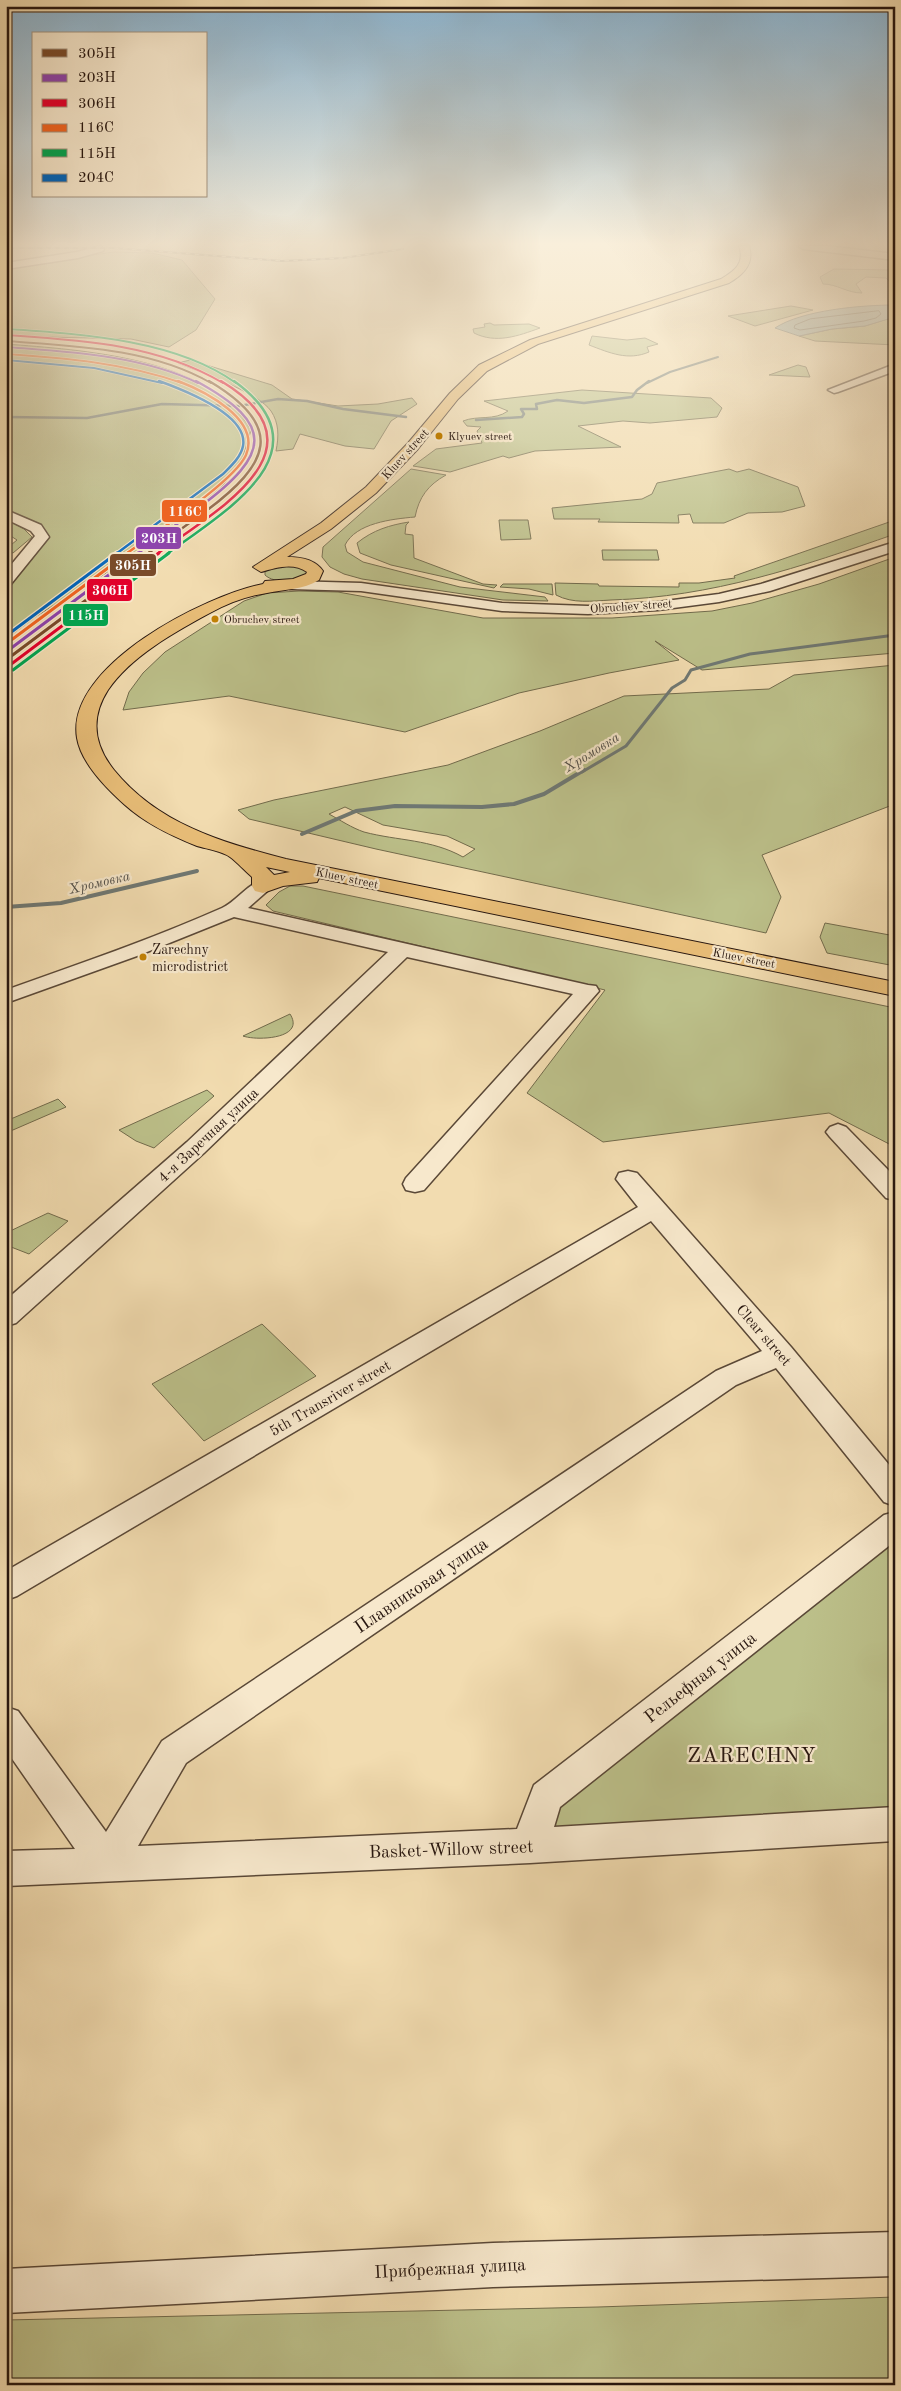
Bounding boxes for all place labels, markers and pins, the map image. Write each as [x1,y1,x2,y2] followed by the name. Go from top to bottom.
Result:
[434,431,444,441] marker: Klyuev street
[448,432,512,443] place label: Klyuev street
[210,614,220,624] marker: Obruchev street
[224,615,300,626] place label: Obruchev street
[152,943,228,974] place label: Zarechny microdistrict
[138,952,148,962] marker: Zarechny microdistrict

